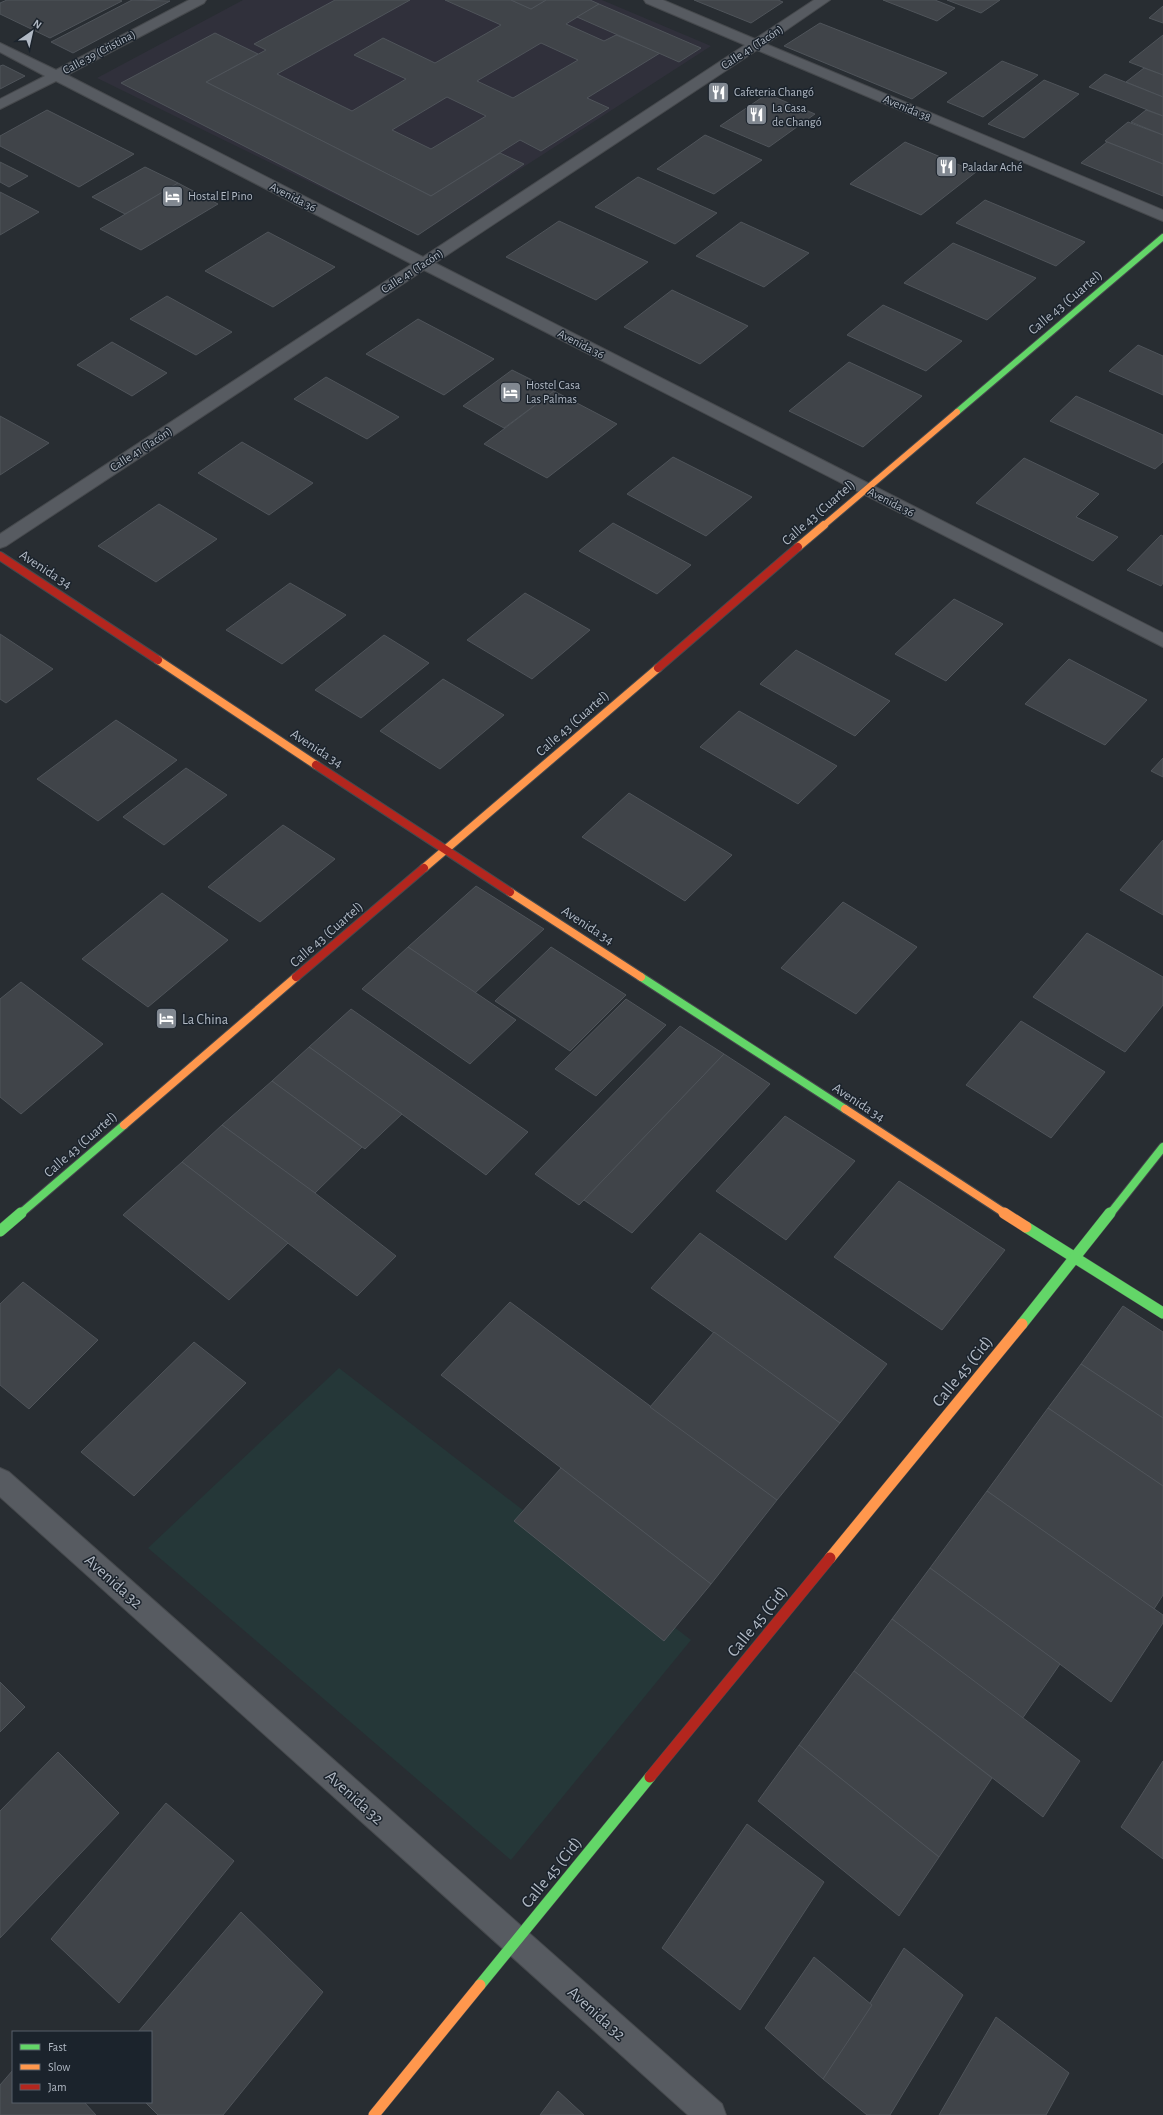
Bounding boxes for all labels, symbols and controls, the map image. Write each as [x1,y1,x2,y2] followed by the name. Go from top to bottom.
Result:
[12,12,52,52] north arrow
[31,17,44,31] text: N
[719,23,785,71] street label: Calle 41 (Tacón)
[61,28,137,76] street label: Calle 39 (Cristina)
[706,79,732,105] restaurant icon: Cafeteria Changó
[734,86,814,98] place label: Cafeteria Changó
[881,93,933,124] street label: Avenida 38
[744,102,770,128] restaurant icon: La Casa de Changó
[772,102,822,128] place label: La Casa de Changó
[933,154,959,180] restaurant icon: Paladar Aché
[962,161,1023,173] place label: Paladar Aché
[268,180,319,214] street label: Avenida 36
[159,183,185,209] hotel icon: Hostal El Pino
[188,190,253,202] place label: Hostal El Pino
[379,247,445,295] street label: Calle 41 (Tacón)
[1026,268,1105,338] street label: Calle 43 (Cuartel)
[556,327,607,361] street label: Avenida 36
[497,379,523,405] hotel icon: Hostel Casa Las Palmas
[526,379,581,405] place label: Hostel Casa Las Palmas
[108,425,174,473] street label: Calle 41 (Tacón)
[779,477,858,548] street label: Calle 43 (Cuartel)
[866,485,917,519] street label: Avenida 36
[17,548,74,592] street label: Avenida 34
[533,688,612,759] street label: Calle 43 (Cuartel)
[288,727,345,771] street label: Avenida 34
[287,899,366,970] street label: Calle 43 (Cuartel)
[559,904,616,948] street label: Avenida 34
[154,1006,180,1032] hotel icon: La China
[182,1013,229,1027] place label: La China
[830,1081,887,1125] street label: Avenida 34
[41,1109,120,1180] street label: Calle 43 (Cuartel)
[929,1333,996,1410] street label: Calle 45 (Cid)
[81,1551,146,1612] street label: Avenida 32
[724,1583,791,1660] street label: Calle 45 (Cid)
[322,1767,387,1828] street label: Avenida 32
[518,1834,585,1911] street label: Calle 45 (Cid)
[564,1983,629,2044] street label: Avenida 32
[12,2031,152,2103] legend
[48,2041,67,2053] text: Fast
[48,2061,70,2073] text: Slow
[48,2081,67,2093] text: Jam

